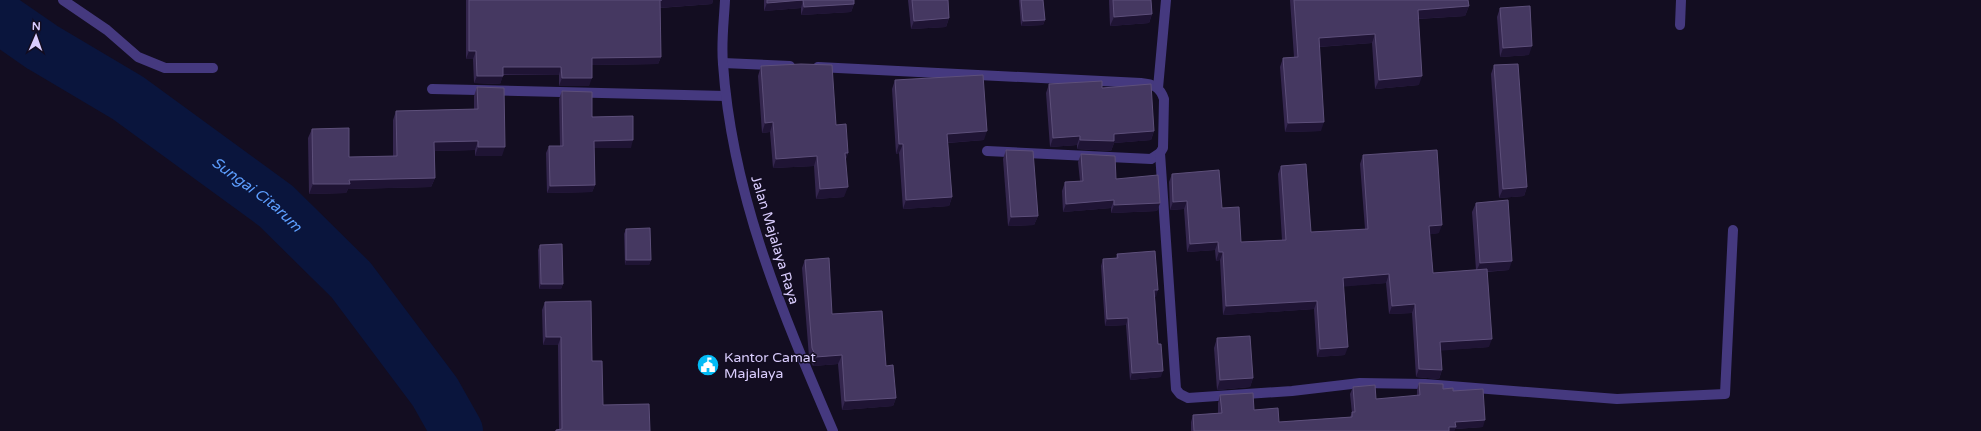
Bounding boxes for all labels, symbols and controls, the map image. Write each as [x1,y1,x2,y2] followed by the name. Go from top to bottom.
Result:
[16,16,56,56] north arrow
[32,20,41,33] text: N
[208,153,307,236] water label: Sungai Citarum
[747,173,803,307] street label: Jalan Majalaya Raya
[724,349,817,382] place label: Kantor Camat Majalaya
[695,352,721,378] public building icon: Kantor Camat Majalaya

